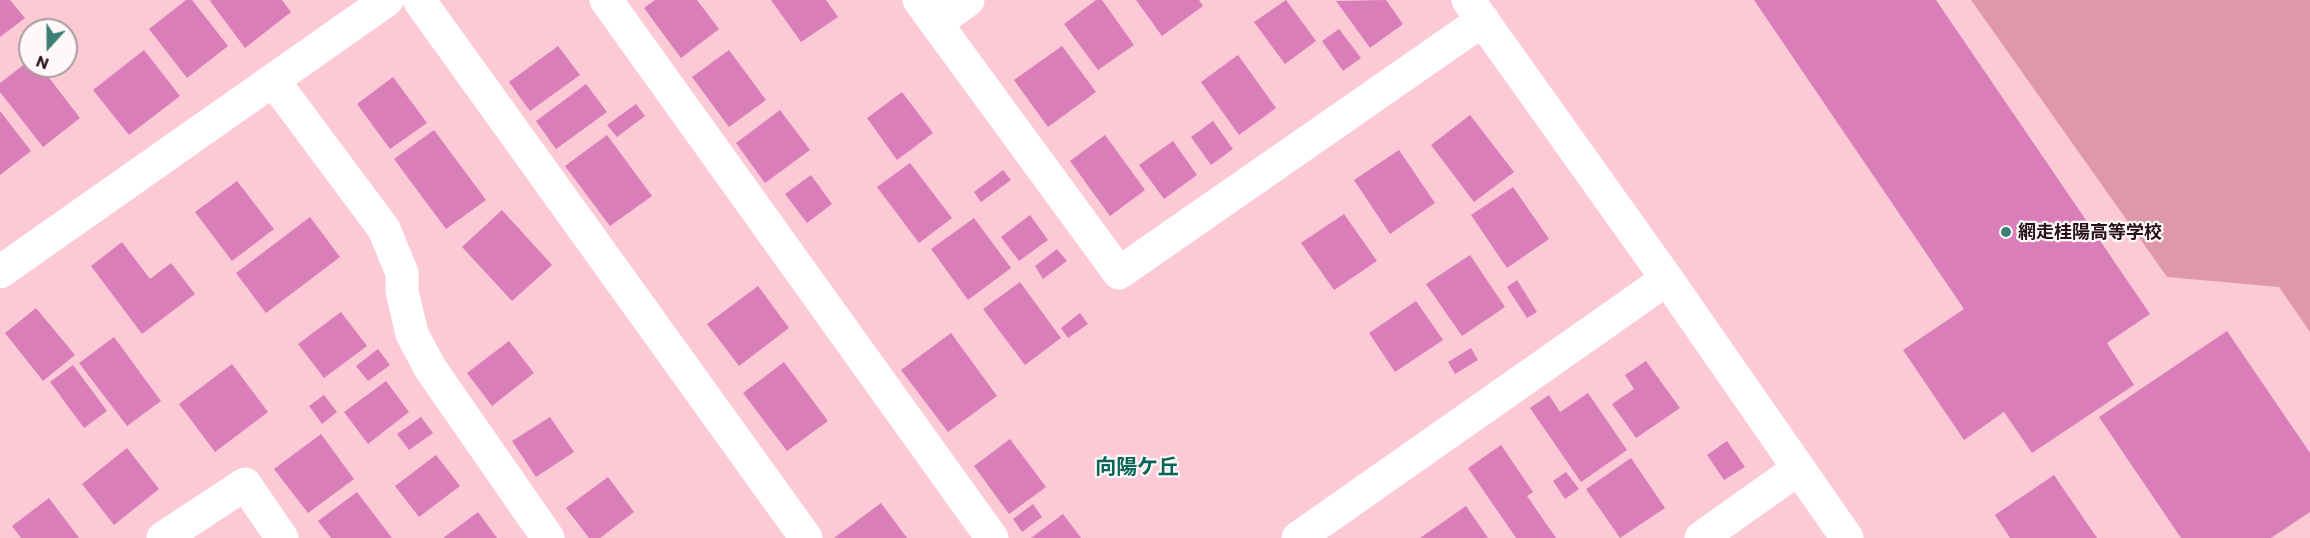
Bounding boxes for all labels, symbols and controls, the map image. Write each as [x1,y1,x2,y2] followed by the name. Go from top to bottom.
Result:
[18,18,78,78] north arrow
[33,52,51,74] text: N
[2018,221,2162,243] place label: 網走桂陽高等学校
[1999,225,2013,239] marker: 網走桂陽高等学校
[1095,454,1179,480] district label: 向陽ケ丘

